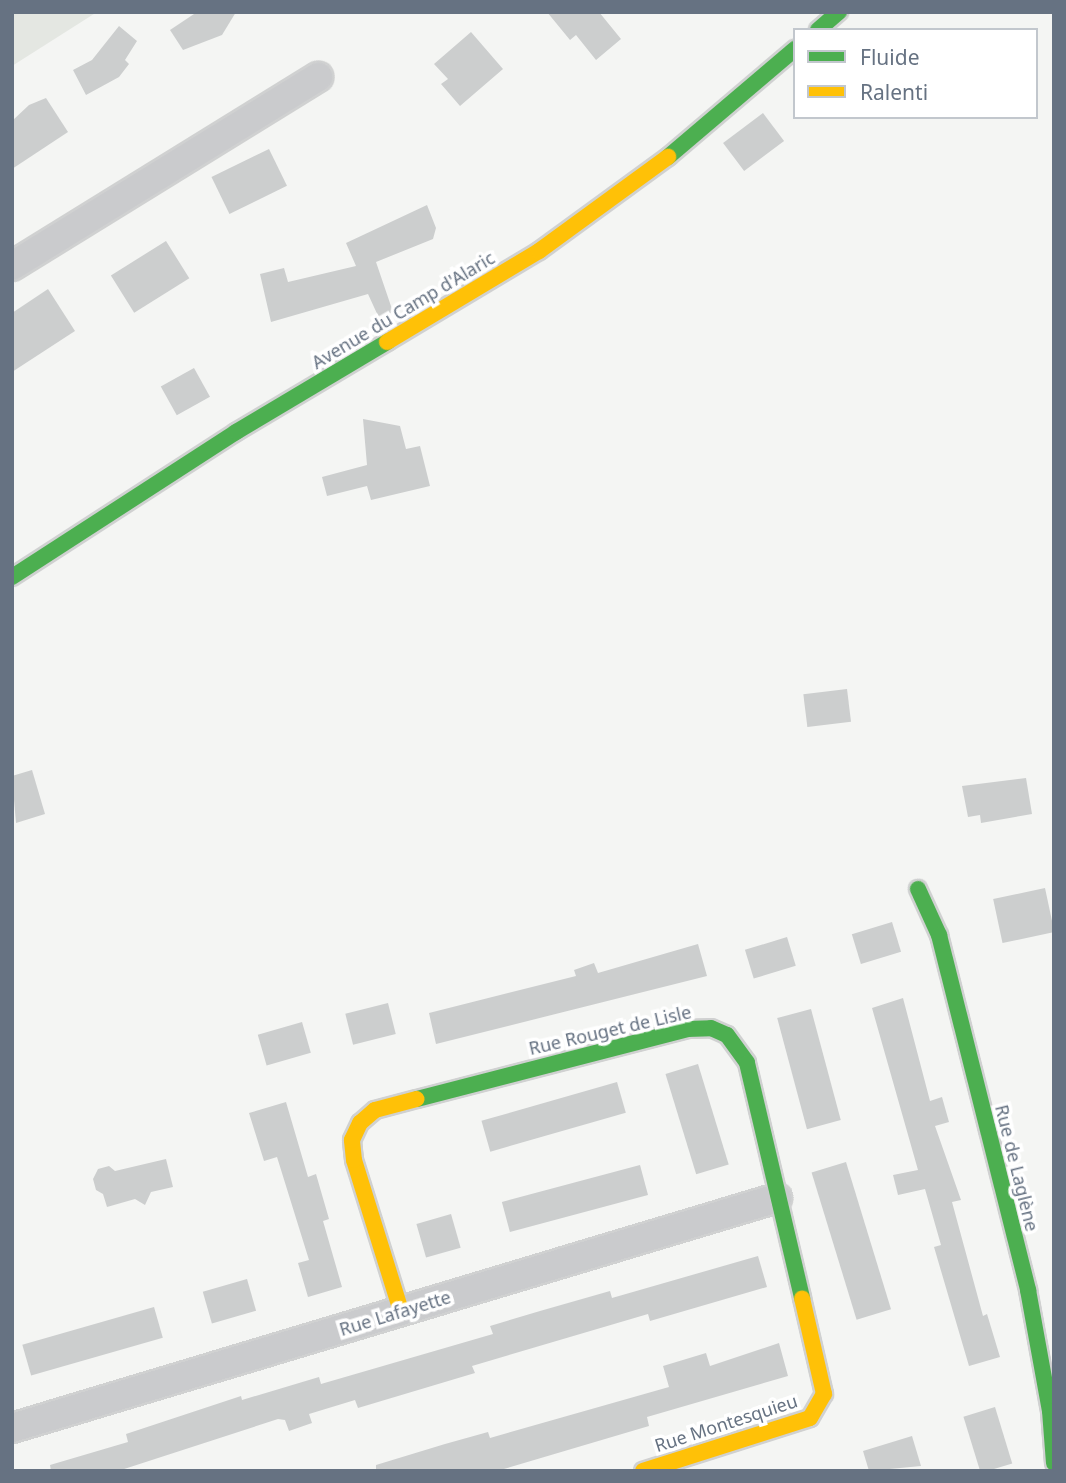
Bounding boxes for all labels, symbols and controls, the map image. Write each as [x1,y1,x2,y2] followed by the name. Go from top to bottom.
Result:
[793,28,1038,119] legend
[860,43,919,71] text: Fluide
[860,78,928,106] text: Ralenti
[308,247,498,373] street label: Avenue du Camp d'Alaric
[527,1001,693,1059] street label: Rue Rouget de Lisle
[991,1102,1043,1234] street label: Rue de Laglène
[337,1286,453,1340] street label: Rue Lafayette
[652,1390,800,1456] street label: Rue Montesquieu

